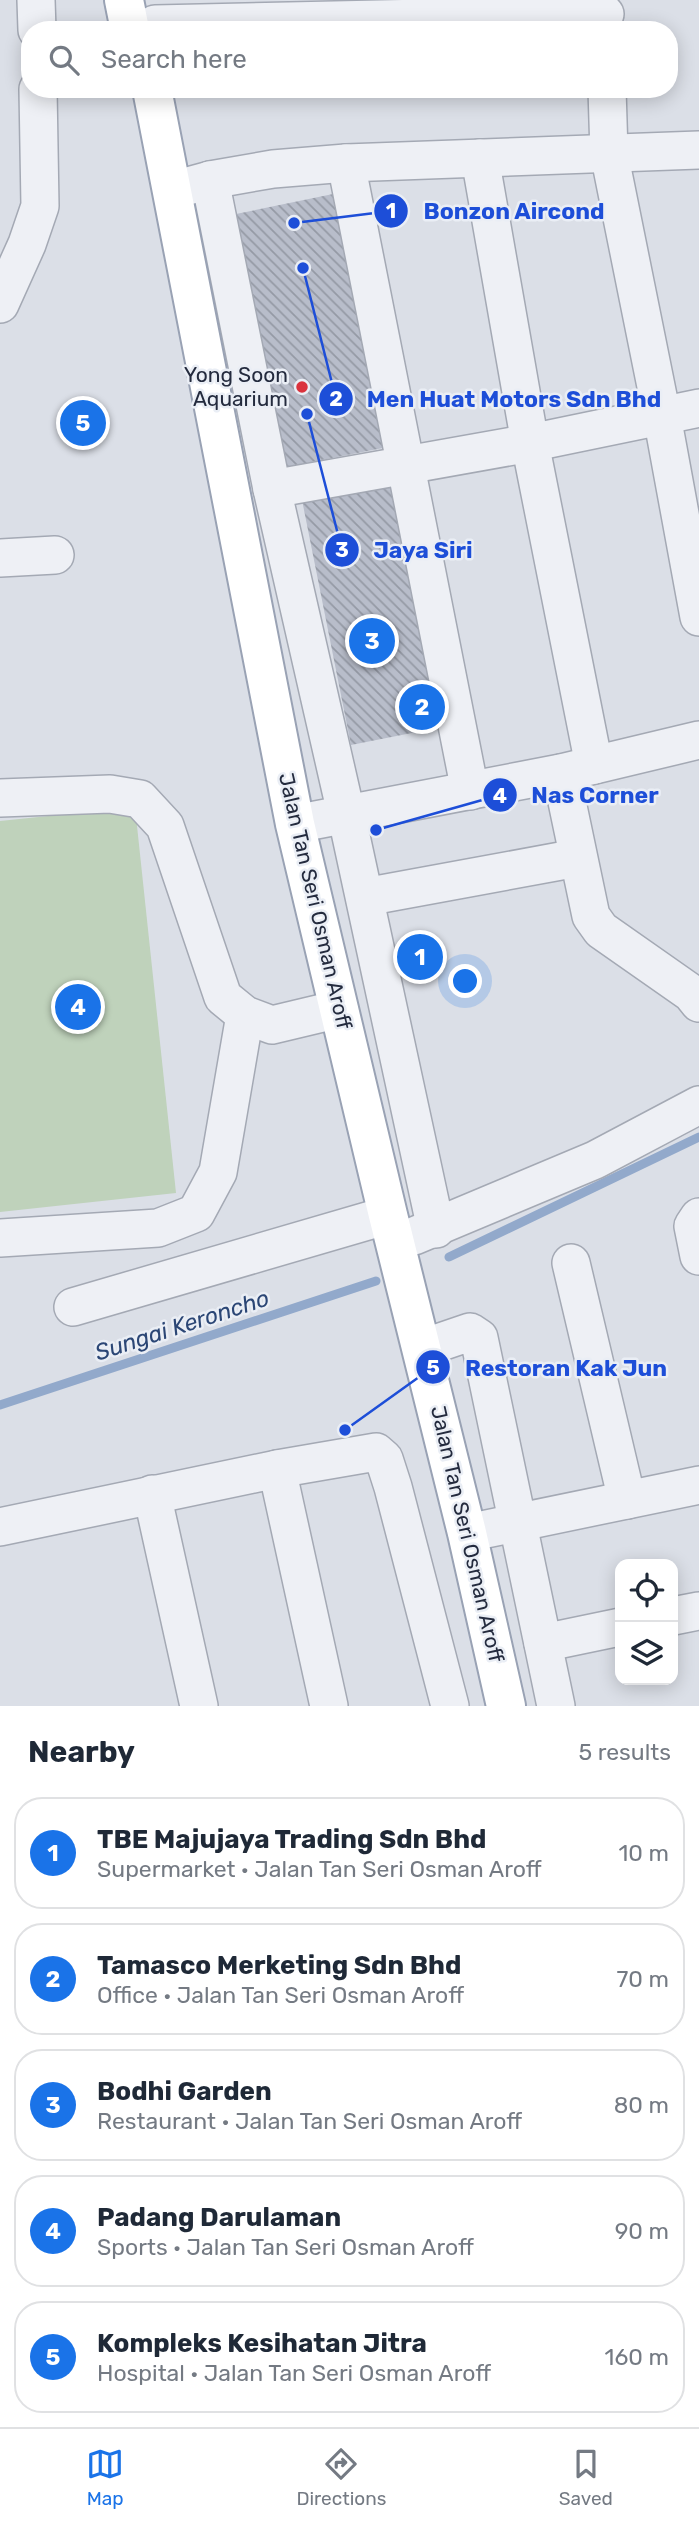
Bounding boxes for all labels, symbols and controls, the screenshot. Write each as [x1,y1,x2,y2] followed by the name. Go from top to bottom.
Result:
[21,21,678,98] search box
[45,41,83,79] icon: search
[101,44,247,75] text: Search here
[374,189,619,233] callout: Bonzon Aircond
[423,197,605,225] text: Bonzon Aircond
[386,198,396,223] text: 1
[184,362,288,411] place label: Yong Soon Aquarium
[318,377,676,421] callout: Men Huat Motors Sdn Bhd
[294,379,310,395] marker: Yong Soon Aquarium
[367,385,661,413] text: Men Huat Motors Sdn Bhd
[329,386,343,411] text: 2
[60,397,106,449] pin: 5
[325,528,487,572] callout: Jaya Siri
[373,536,473,564] text: Jaya Siri
[335,537,349,562] text: 3
[349,615,395,667] pin: 3
[399,681,445,733] pin: 2
[274,770,357,1032] street label: Jalan Tan Seri Osman Aroff
[482,773,672,817] callout: Nas Corner
[531,781,659,809] text: Nas Corner
[493,783,507,808] text: 4
[397,931,443,983] pin: 1
[448,964,482,998] your location
[55,981,101,1033] pin: 4
[91,1284,273,1366] water label: Sungai Keroncho
[416,1345,681,1389] callout: Restoran Kak Jun
[465,1354,667,1382] text: Restoran Kak Jun
[426,1355,440,1380] text: 5
[426,1403,509,1665] street label: Jalan Tan Seri Osman Aroff
[615,1559,678,1685] map controls
[615,1559,678,1622] button: locate
[615,1622,678,1685] button: layers
[28,1734,135,1770] text: Nearby
[578,1738,671,1766] text: 5 results
[97,1824,486,1855] text: TBE Majujaya Trading Sdn Bhd
[47,1839,59,1867] text: 1
[618,1839,669,1867] text: 10 m
[97,1855,542,1883] text: Supermarket · Jalan Tan Seri Osman Aroff
[97,1950,461,1981] text: Tamasco Merketing Sdn Bhd
[46,1965,60,1993] text: 2
[617,1965,669,1993] text: 70 m
[97,1981,464,2009] text: Office · Jalan Tan Seri Osman Aroff
[97,2076,272,2107] text: Bodhi Garden
[45,2091,61,2119] text: 3
[614,2091,669,2119] text: 80 m
[97,2107,522,2135] text: Restaurant · Jalan Tan Seri Osman Aroff
[97,2202,341,2233] text: Padang Darulaman
[45,2217,61,2245] text: 4
[615,2217,669,2245] text: 90 m
[97,2233,474,2261] text: Sports · Jalan Tan Seri Osman Aroff
[97,2328,427,2359] text: Kompleks Kesihatan Jitra
[46,2343,60,2371] text: 5
[605,2343,669,2371] text: 160 m
[97,2359,491,2387] text: Hospital · Jalan Tan Seri Osman Aroff
[86,2445,124,2510] tab: Map
[296,2445,386,2510] tab: Directions
[559,2445,613,2510] tab: Saved

